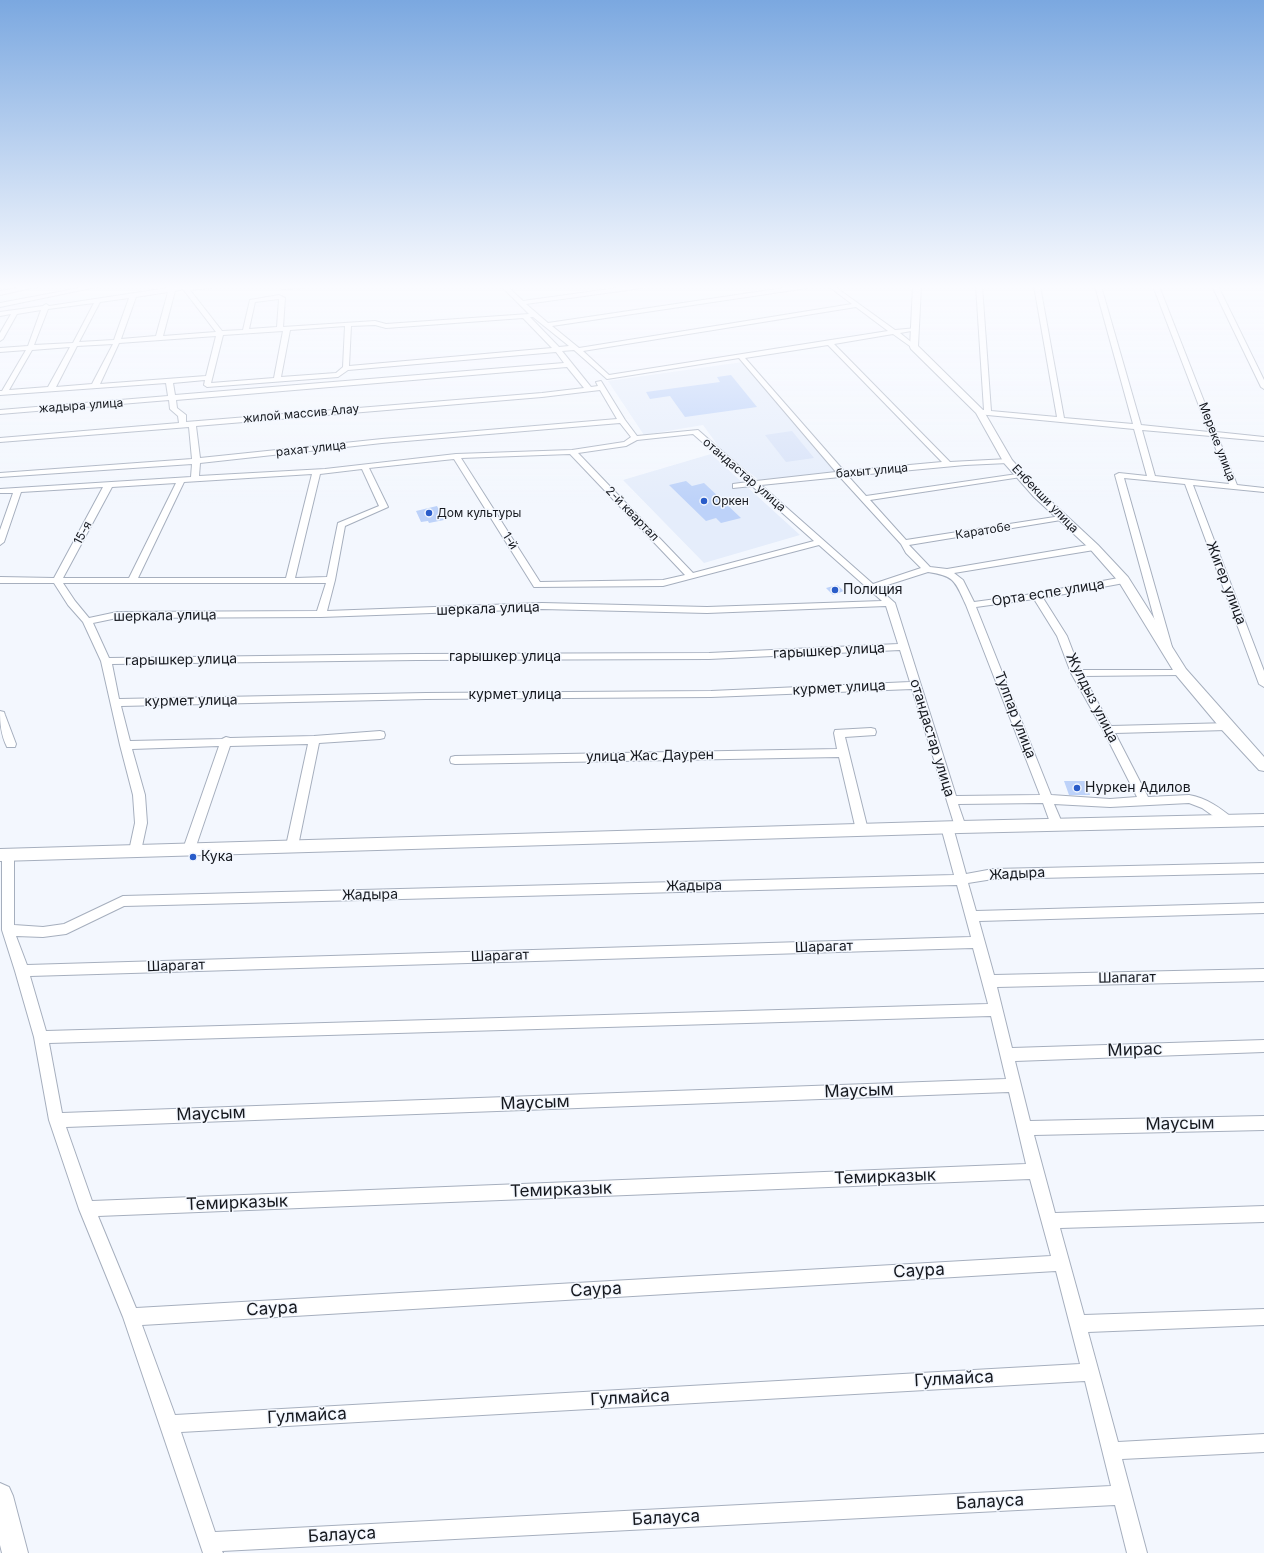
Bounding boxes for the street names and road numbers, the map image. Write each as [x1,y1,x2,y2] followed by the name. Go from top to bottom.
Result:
[38,396,124,416] street label: жадыра улица
[1195,401,1239,483] street label: Мереке улица
[242,402,360,426] street label: жилой массив Алау
[700,435,788,515] street label: отандастар улица
[275,438,347,460] street label: рахат улица
[835,461,909,481] street label: бахыт улица
[1009,462,1081,536] street label: Енбекши улица
[603,484,661,544] street label: 2-й квартал
[71,519,95,547] street label: 15-я
[954,520,1012,542] street label: Каратобе
[499,530,521,552] street label: 1-й
[1202,539,1250,627] street label: Жигер улица
[990,576,1106,610] street label: Орта еспе улица
[436,599,540,619] street label: шеркала улица
[113,607,217,625] street label: шеркала улица
[773,640,885,662] street label: гарышкер улица
[449,649,561,665] street label: гарышкер улица
[1062,650,1122,746] street label: Жулдыз улица
[125,651,237,669] street label: гарышкер улица
[991,669,1039,761] street label: Тулпар улица
[792,677,886,699] street label: курмет улица
[906,677,958,799] street label: отандастар улица
[468,687,562,703] street label: курмет улица
[144,692,238,710] street label: курмет улица
[586,746,714,766] street label: улица Жас Даурен
[989,864,1045,884] street label: Жадыра
[666,877,722,895] street label: Жадыра
[342,886,398,904] street label: Жадыра
[795,938,853,956] street label: Шарагат
[471,947,529,965] street label: Шарагат
[147,957,205,975] street label: Шарагат
[1098,969,1156,987] street label: Шапагат
[1107,1039,1163,1061] street label: Мирас
[824,1080,894,1102] street label: Маусым
[500,1092,570,1114] street label: Маусым
[176,1103,246,1125] street label: Маусым
[1145,1113,1215,1135] street label: Маусым
[834,1165,936,1189] street label: Темирказык
[510,1178,612,1202] street label: Темирказык
[186,1191,288,1215] street label: Темирказык
[893,1259,945,1283] street label: Саура
[570,1278,622,1302] street label: Саура
[246,1297,298,1321] street label: Саура
[914,1367,994,1391] street label: Гулмайса
[590,1386,670,1410] street label: Гулмайса
[267,1404,347,1428] street label: Гулмайса
[955,1490,1025,1514] street label: Балауса
[631,1506,701,1530] street label: Балауса
[307,1523,377,1547] street label: Балауса

